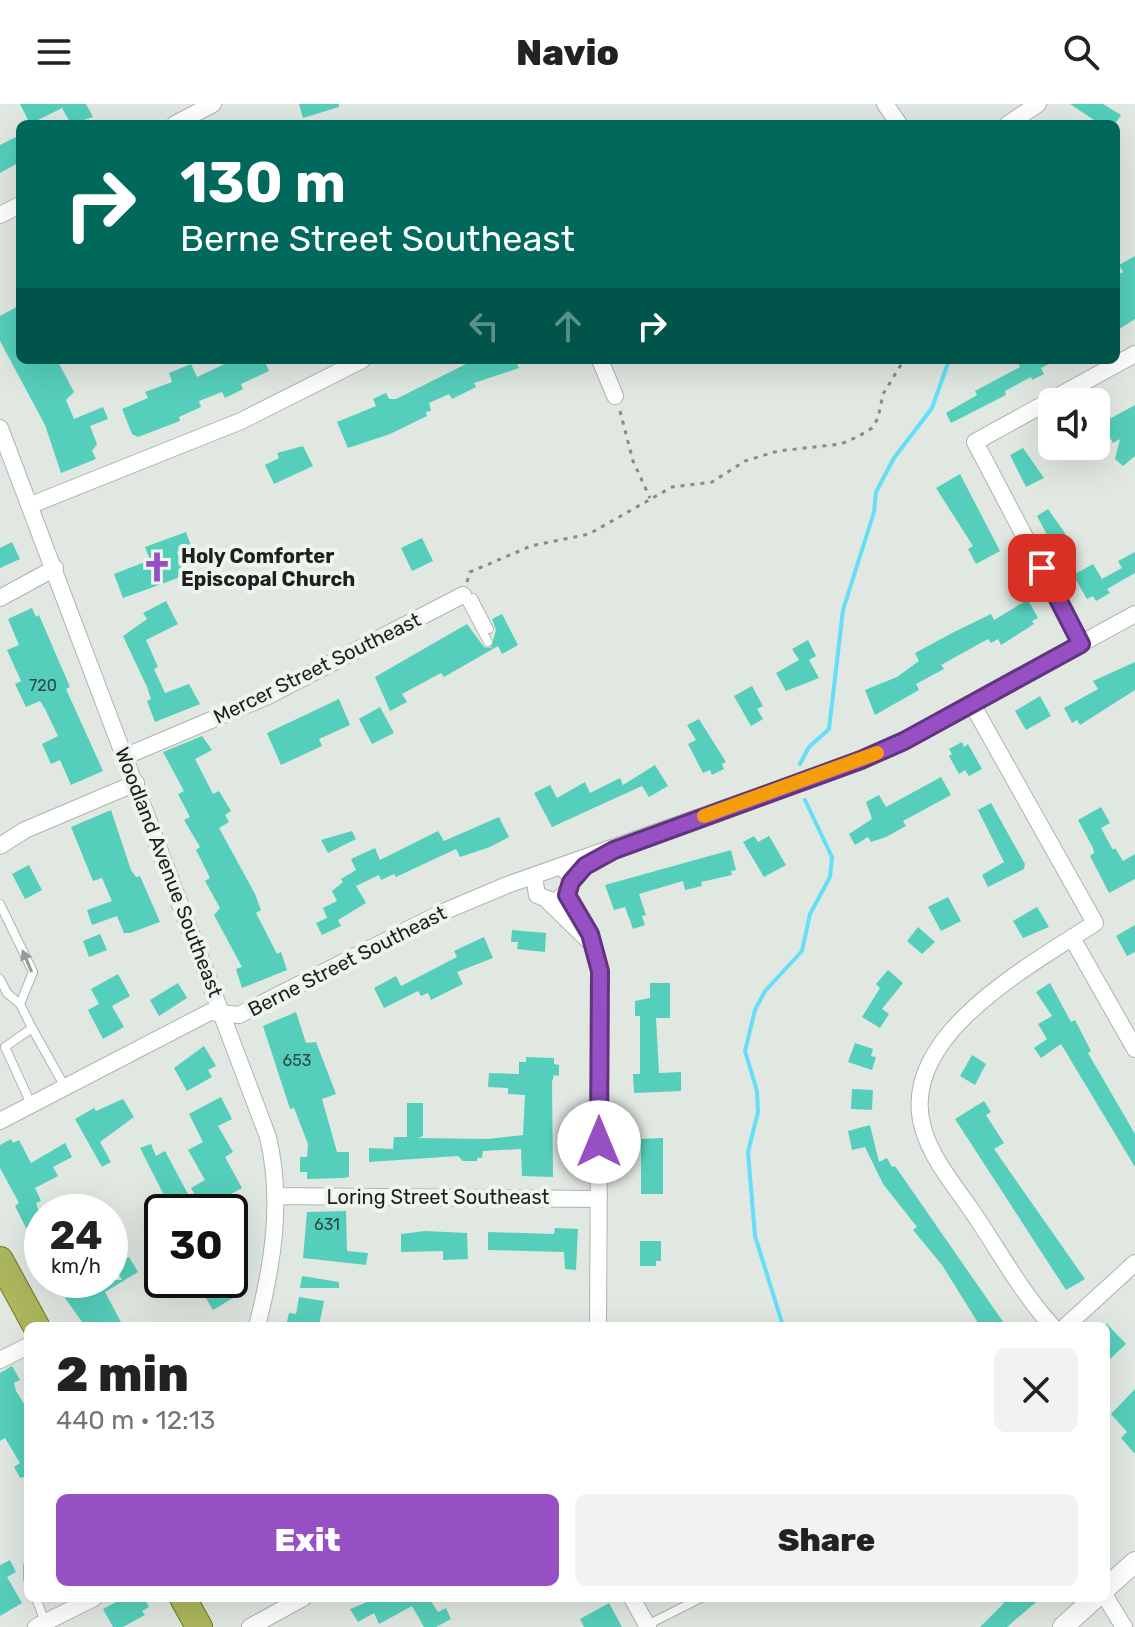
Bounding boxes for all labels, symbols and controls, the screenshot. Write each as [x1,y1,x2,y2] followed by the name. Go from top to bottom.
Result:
[32,30,76,74] icon: menu
[1059,30,1103,74] icon: search
[516,31,619,74] text: Navio
[180,150,346,216] text: 130 m
[48,152,152,256] icon: right
[180,217,575,260] text: Berne Street Southeast
[462,304,506,348] icon: left
[546,304,590,348] icon: ahead
[630,304,674,348] icon: right
[1038,388,1110,460] map controls
[1038,388,1110,460] button: sound
[1008,534,1076,602] pin
[181,544,355,591] place label: Holy Comforter Episcopal Church
[1020,546,1064,590] icon: arrive
[140,550,174,584] church icon: Holy Comforter Episcopal Church
[209,607,425,729] street label: Mercer Street Southeast
[29,676,57,695] house number: 720
[110,744,228,1001] street label: Woodland Avenue Southeast
[244,900,450,1021] street label: Berne Street Southeast
[20,950,33,973] one-way arrow
[283,1051,311,1070] house number: 653
[557,1100,641,1184] position arrow
[327,1185,550,1209] street label: Loring Street Southeast
[144,1194,248,1298] speed limit sign: 30
[49,1212,103,1259] text: 24
[314,1215,340,1234] house number: 631
[51,1254,101,1278] text: km/h
[56,1346,189,1403] text: 2 min
[994,1348,1078,1432] button: close
[56,1405,215,1436] text: 440 m · 12:13
[56,1494,559,1586] button: Exit
[575,1494,1078,1586] button: Share

